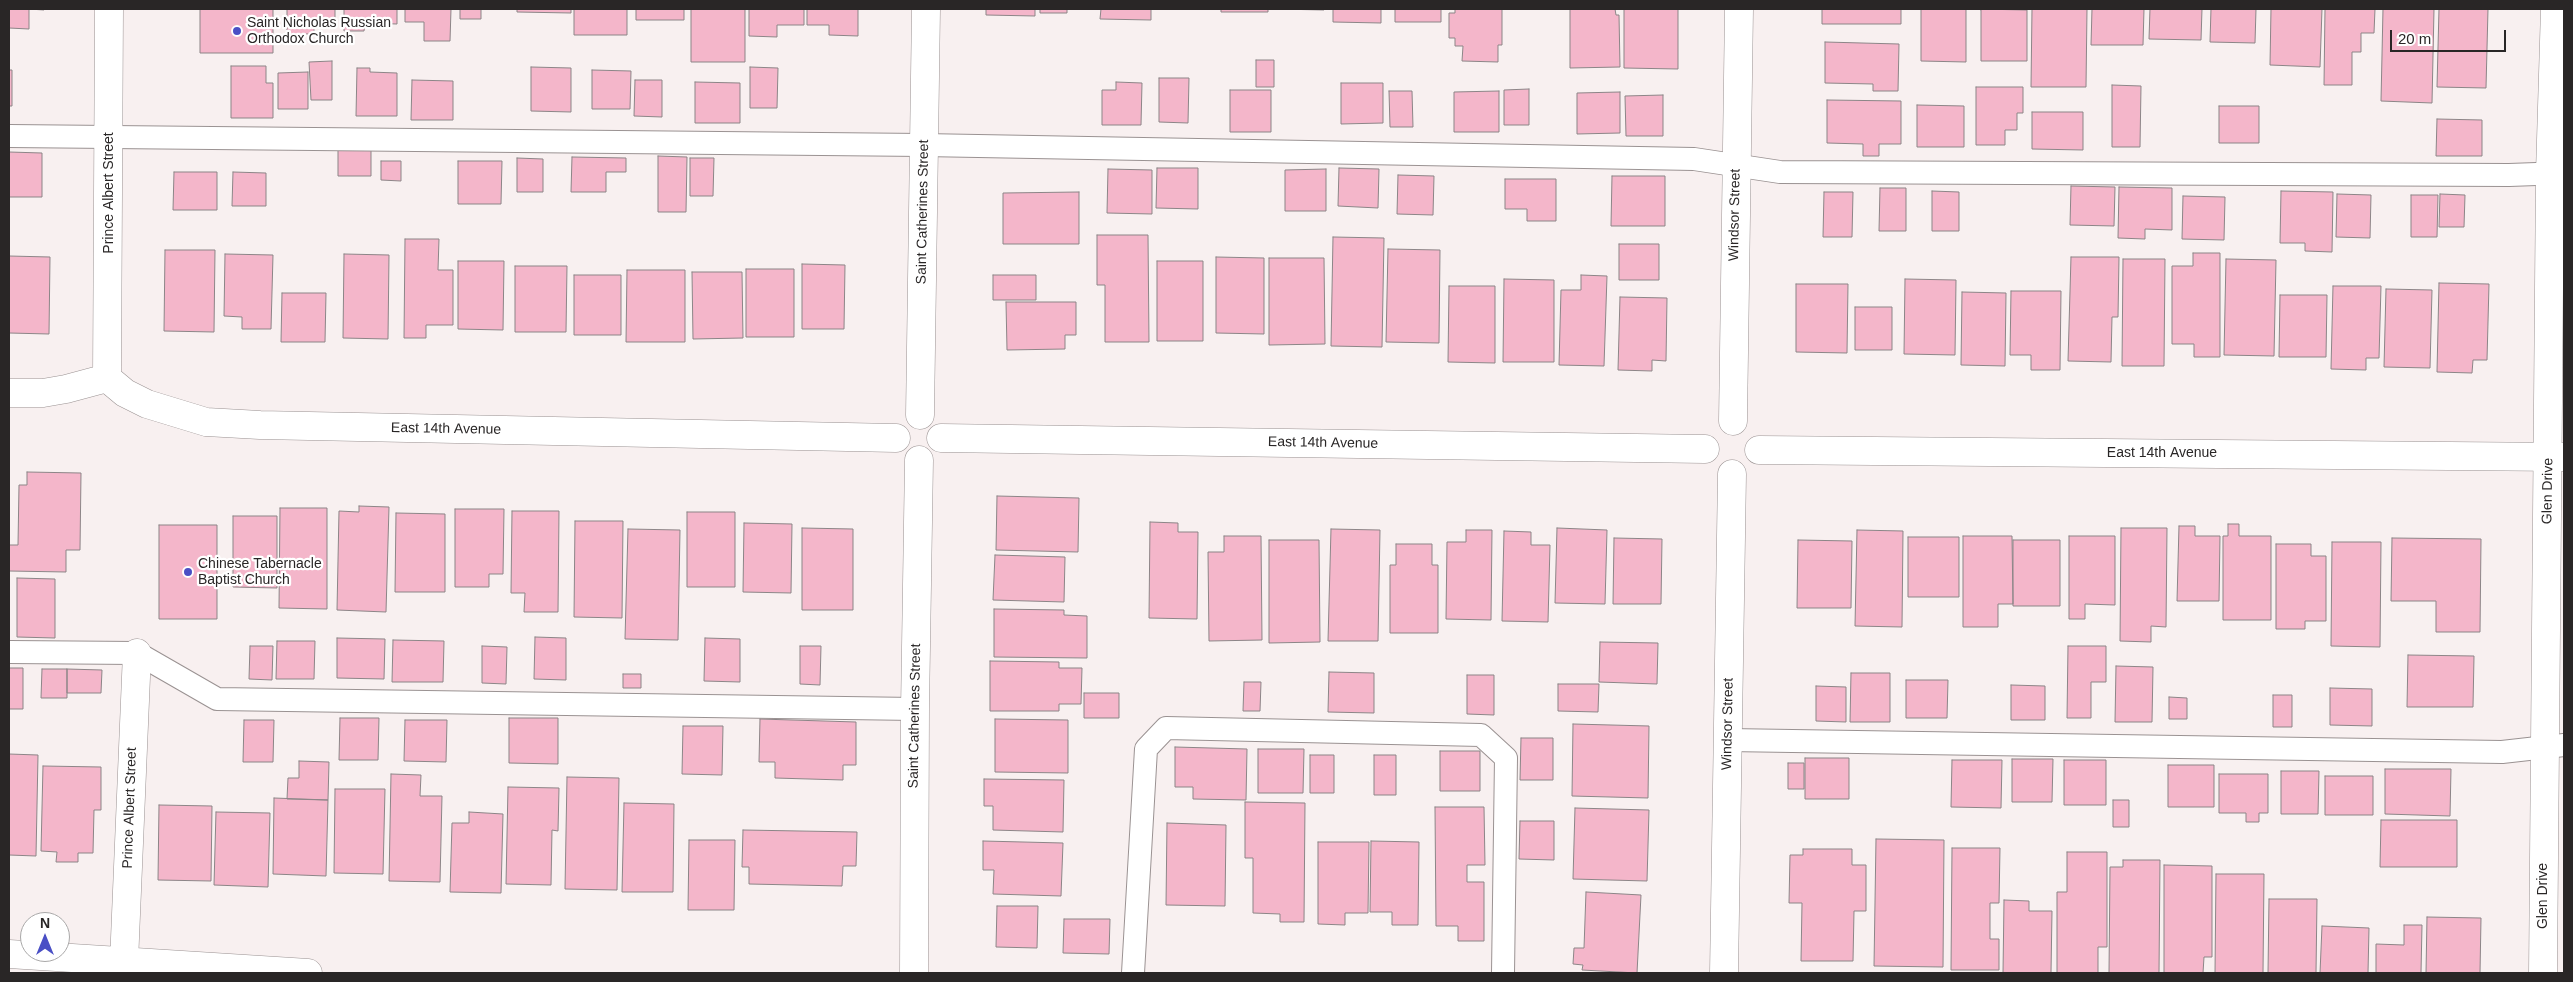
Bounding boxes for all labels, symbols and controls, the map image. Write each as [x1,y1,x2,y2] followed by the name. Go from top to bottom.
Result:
[247,15,391,48] place label: Saint Nicholas Russian Orthodox Church
[2393,20,2509,52] scale bar
[231,25,243,37] marker: Saint Nicholas Russian Orthodox Church
[2398,30,2431,47] text: 20 m
[101,132,117,254] street label: Prince Albert Street
[913,139,933,285] street label: Saint Catherines Street
[1726,169,1744,261] street label: Windsor Street
[391,420,501,438] street label: East 14th Avenue
[1268,434,1378,452] street label: East 14th Avenue
[2107,445,2217,461] street label: East 14th Avenue
[2539,458,2557,524] street label: Glen Drive
[198,556,322,588] place label: Chinese Tabernacle Baptist Church
[182,566,194,578] marker: Chinese Tabernacle Baptist Church
[905,643,925,789] street label: Saint Catherines Street
[1719,678,1737,770] street label: Windsor Street
[119,747,141,869] street label: Prince Albert Street
[2535,863,2551,929] street label: Glen Drive
[20,912,70,962] north arrow
[40,915,50,931] text: N

